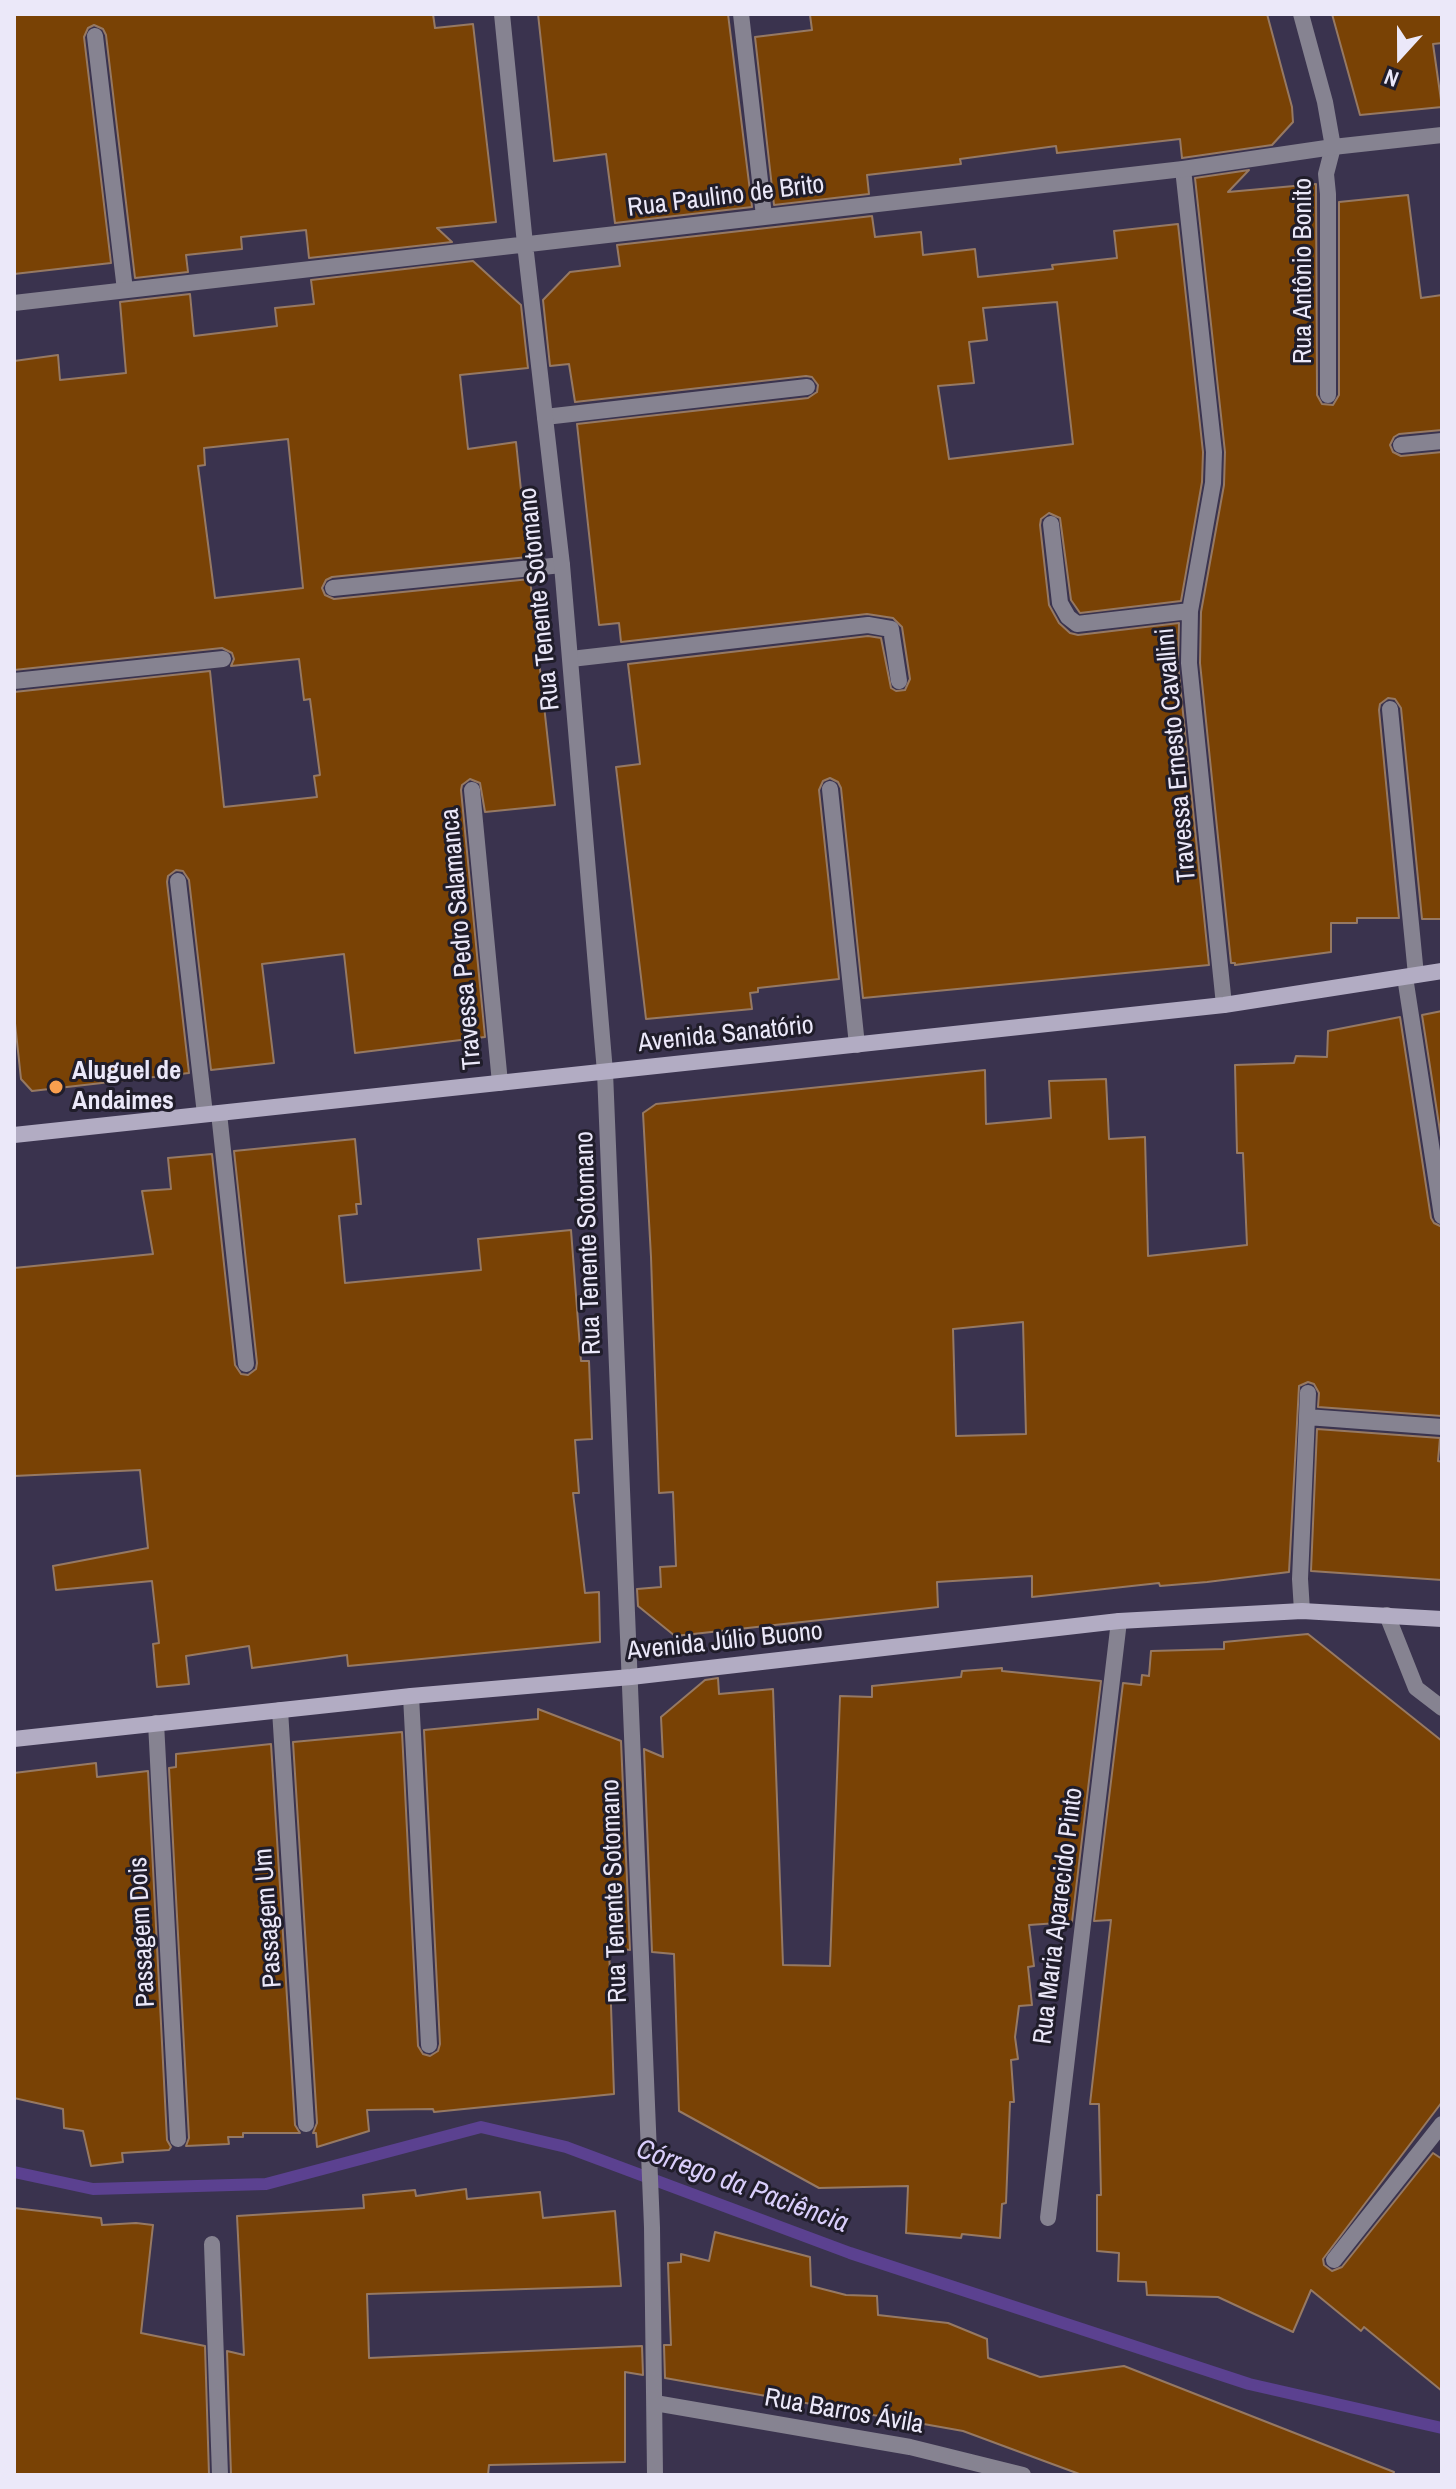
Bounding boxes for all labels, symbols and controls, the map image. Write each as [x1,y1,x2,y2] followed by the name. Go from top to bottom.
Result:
[1360,16,1440,96] north arrow
[1380,62,1403,95] text: N
[626,169,826,225] street label: Rua Paulino de Brito
[1288,178,1320,364] street label: Rua Antônio Bonito
[513,486,567,712] street label: Rua Tenente Sotomano
[1150,627,1204,883] street label: Travessa Ernesto Cavallini
[435,807,489,1071] street label: Travessa Pedro Salamanca
[637,1010,815,1060] street label: Avenida Sanatório
[72,1056,181,1118] place label: Aluguel de Andaimes
[47,1078,65,1096] marker: Aluguel de Andaimes
[570,1131,608,1355] street label: Rua Tenente Sotomano
[626,1616,824,1668] street label: Avenida Júlio Buono
[596,1779,634,2003] street label: Rua Tenente Sotomano
[1028,1786,1090,2046] street label: Rua Maria Aparecido Pinto
[249,1847,289,1989] street label: Passagem Um
[123,1856,163,2008] street label: Passagem Dois
[631,2133,853,2241] water label: Córrego da Paciência
[762,2383,926,2441] street label: Rua Barros Ávila

